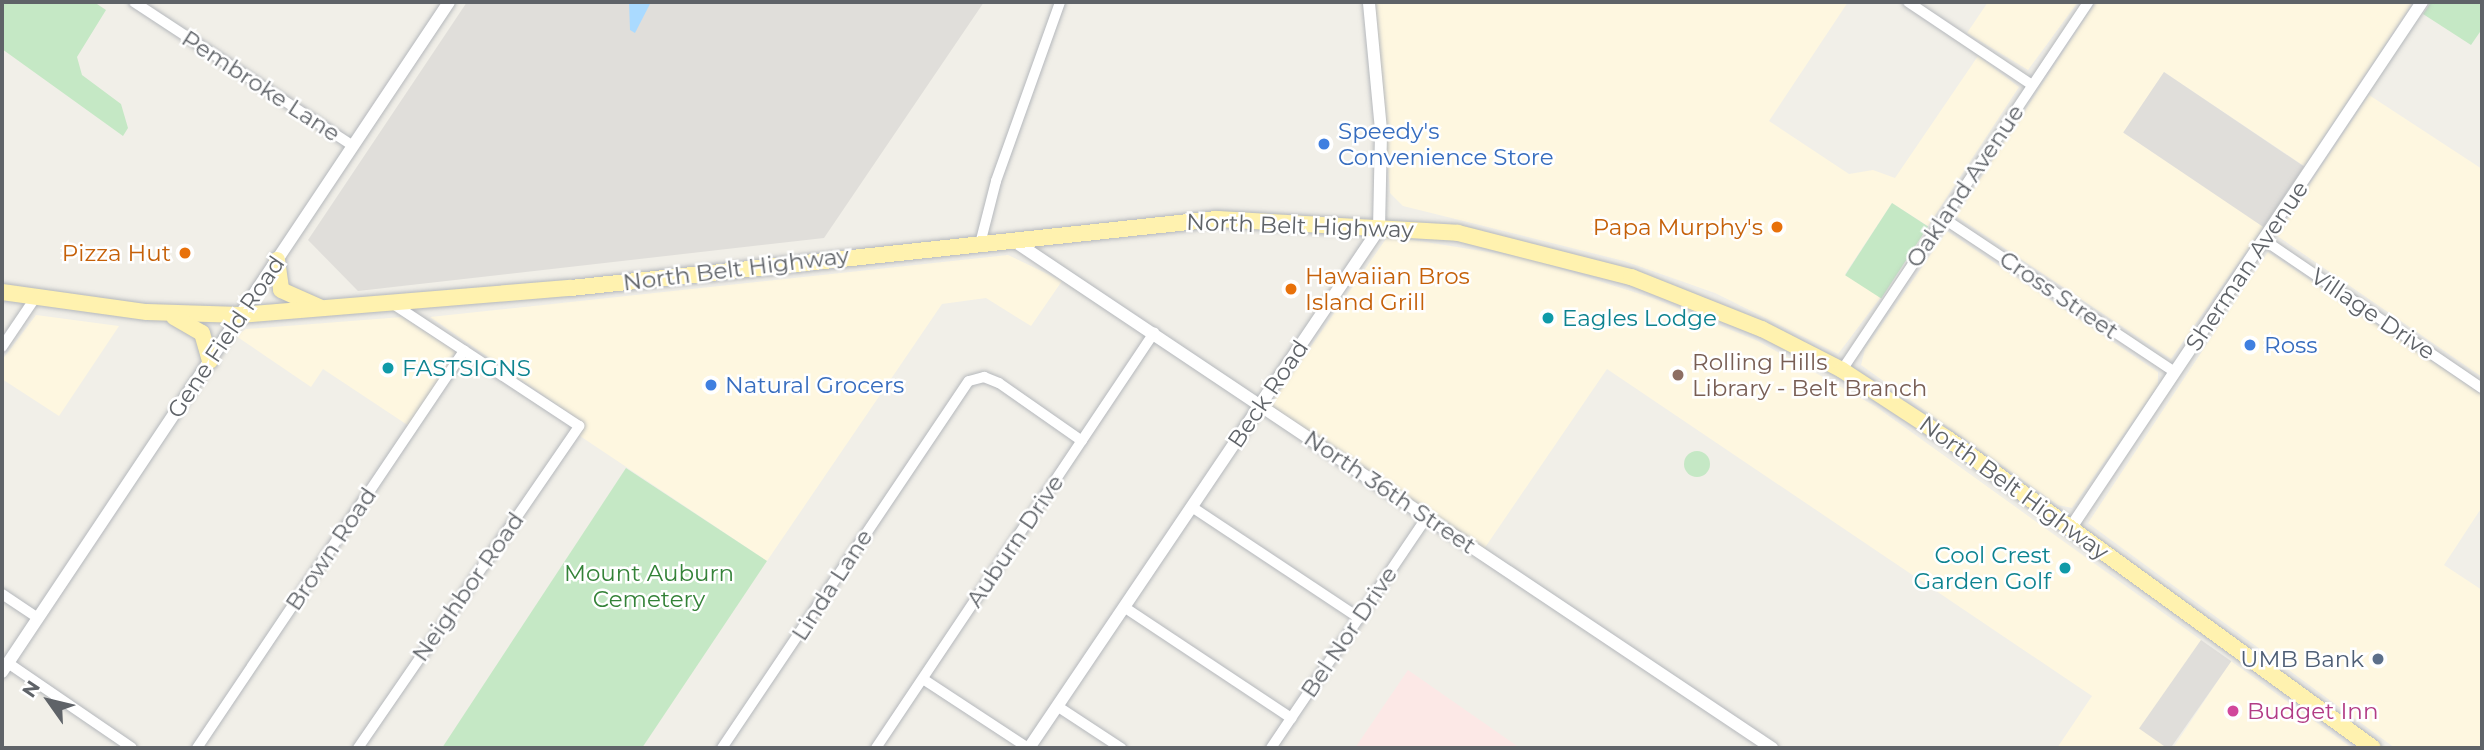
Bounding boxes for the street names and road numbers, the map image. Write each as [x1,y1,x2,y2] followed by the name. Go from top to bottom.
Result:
[177,25,345,147] street label: Pembroke Lane
[1900,99,2030,273] street label: Oakland Avenue
[2180,176,2314,356] street label: Sherman Avenue
[1186,208,1414,244] street label: North Belt Highway
[621,241,851,297] street label: North Belt Highway
[1994,245,2124,345] street label: Cross Street
[162,251,290,423] street label: Gene Field Road
[2306,262,2440,366] street label: Village Drive
[1222,335,1314,453] street label: Beck Road
[1914,410,2114,566] street label: North Belt Highway
[1299,424,1481,560] street label: North 36th Street
[961,470,1069,612] street label: Auburn Drive
[280,482,382,616] street label: Brown Road
[406,507,530,667] street label: Neighbor Road
[786,524,878,646] street label: Linda Lane
[1295,561,1403,703] street label: Bel Nor Drive

